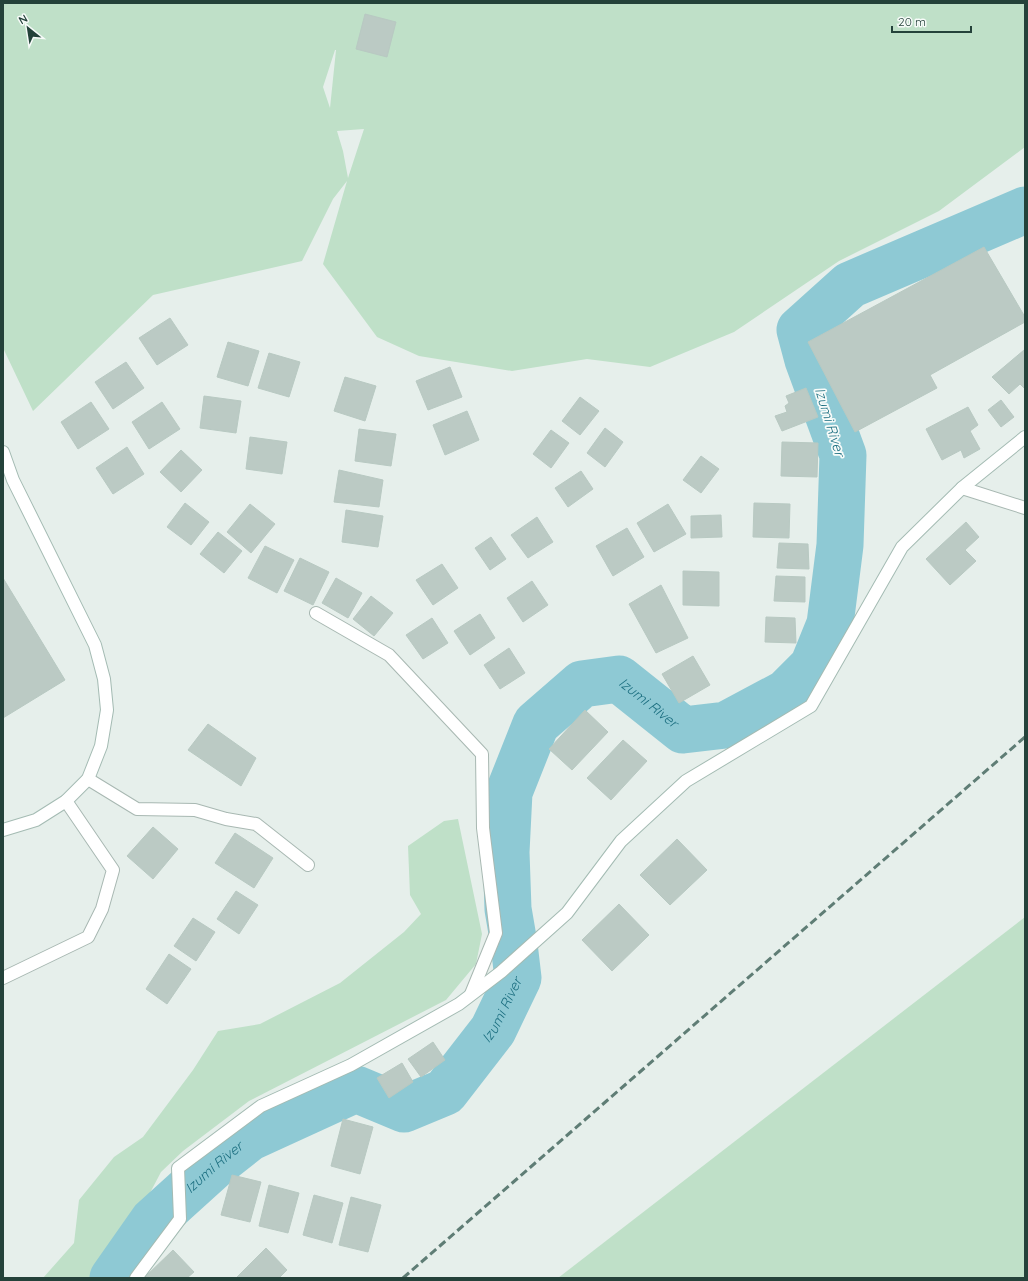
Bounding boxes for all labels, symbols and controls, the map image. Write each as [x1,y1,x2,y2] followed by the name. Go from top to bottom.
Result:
[8,8,48,48] north arrow
[892,8,971,34] scale bar
[16,11,30,27] text: N
[898,14,926,29] text: 20 m
[811,386,849,460] water label: Izumi River
[615,674,683,733] water label: Izumi River
[478,973,527,1046] water label: Izumi River
[181,1136,248,1197] water label: Izumi River

